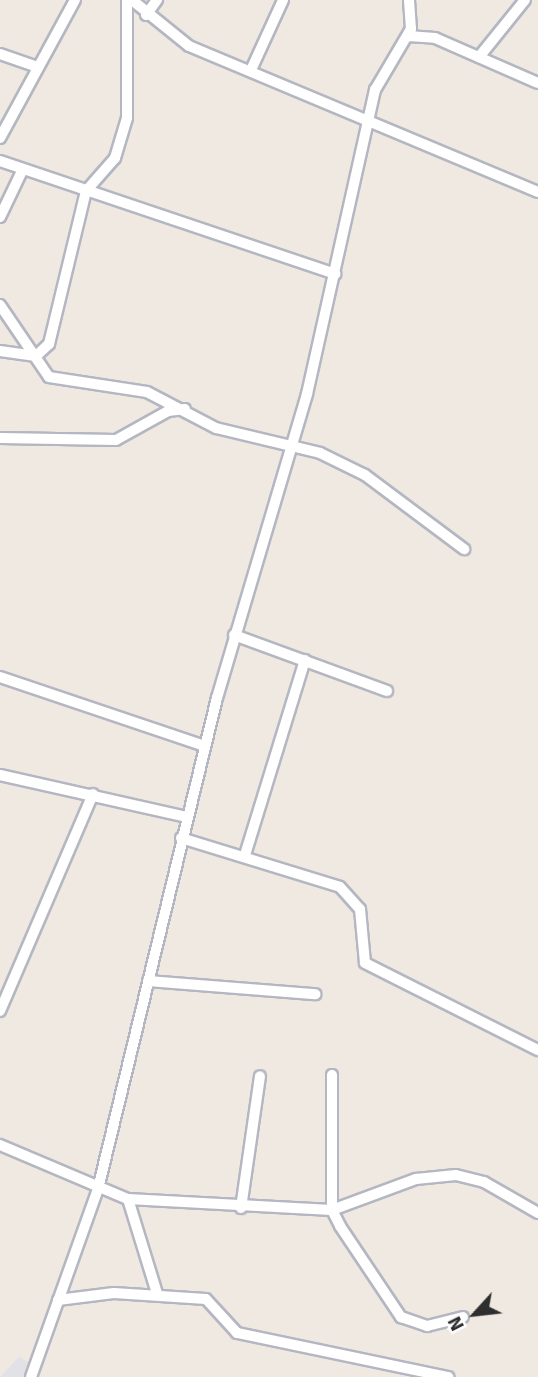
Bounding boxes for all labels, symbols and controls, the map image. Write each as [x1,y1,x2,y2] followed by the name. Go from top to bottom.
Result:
[440,1279,510,1349] north arrow
[443,1312,470,1335] text: N

